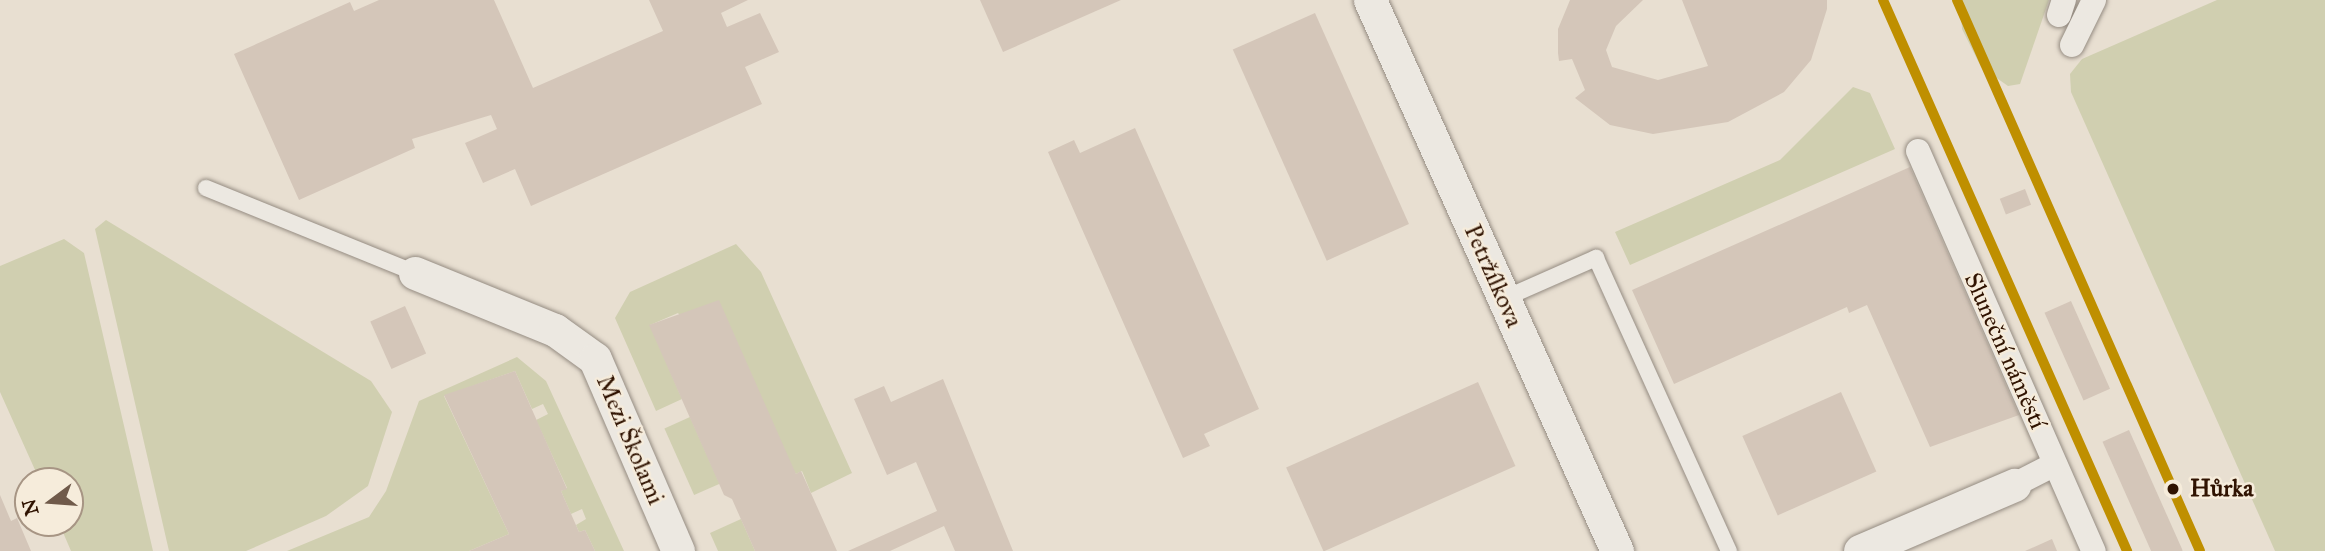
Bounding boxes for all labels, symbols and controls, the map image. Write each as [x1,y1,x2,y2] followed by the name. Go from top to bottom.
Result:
[1458,220,1528,332] street label: Petržílkova
[1958,268,2052,434] street label: Sluneční náměstí
[590,371,670,509] street label: Mezi Školami
[14,467,84,537] north arrow
[2190,475,2253,503] place label: Hůrka
[2162,478,2184,500] marker: Hůrka
[17,496,44,518] text: N

